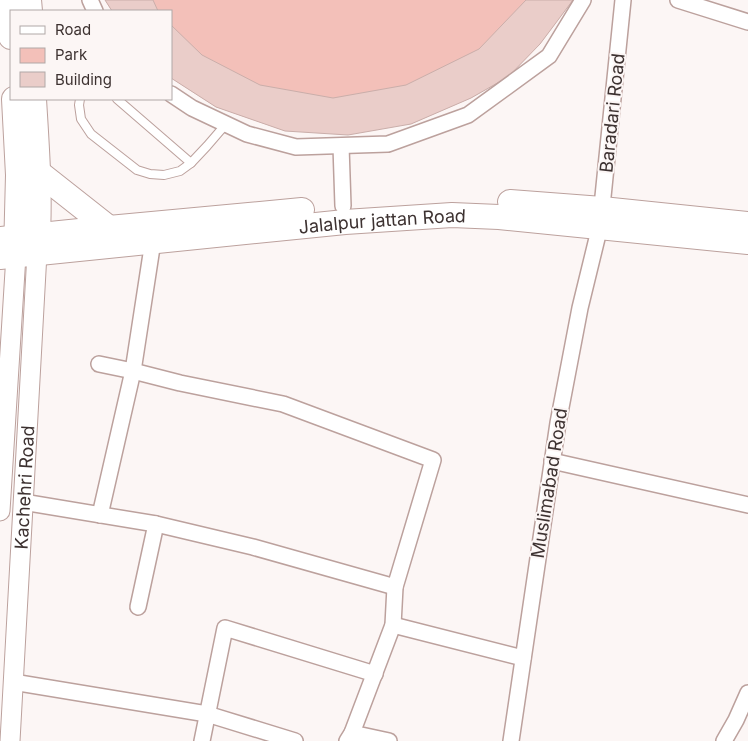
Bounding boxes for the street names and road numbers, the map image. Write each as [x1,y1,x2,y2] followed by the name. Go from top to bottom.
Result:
[595,52,629,174] street label: Baradari Road
[297,204,466,237] street label: Jalalpur jattan Road
[527,406,571,560] street label: Muslimabad Road
[10,425,38,550] street label: Kachehri Road

